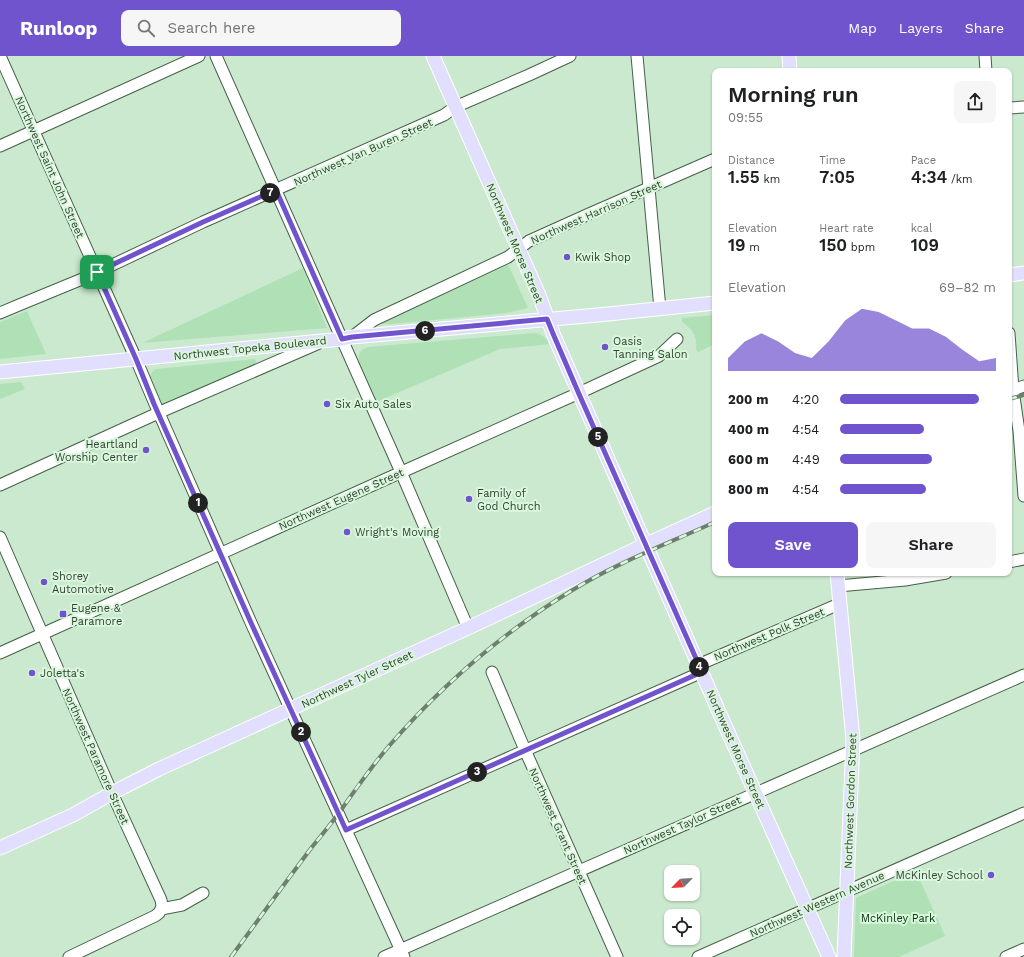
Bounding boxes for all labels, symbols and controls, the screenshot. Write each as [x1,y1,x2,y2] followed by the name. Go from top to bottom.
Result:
[121,10,401,46] search box
[20,17,97,40] text: Runloop
[135,17,157,39] icon: search
[167,19,255,37] text: Search here
[848,20,877,36] text: Map
[899,20,943,36] text: Layers
[965,20,1004,36] text: Share
[954,81,996,123] button: share
[728,82,859,107] text: Morning run
[12,94,87,240] street label: Northwest Saint John Street
[728,110,763,125] text: 09:55
[292,116,435,189] street label: Northwest Van Buren Street
[728,154,775,167] text: Distance
[819,154,846,167] text: Time
[911,154,936,167] text: Pace
[728,167,760,187] text: 1.55
[819,167,855,187] text: 7:05
[911,167,947,187] text: 4:34
[760,173,780,186] text: km
[947,173,973,186] text: /km
[529,178,664,247] street label: Northwest Harrison Street
[483,181,546,305] street label: Northwest Morse Street
[260,183,280,203] pin: 7
[267,186,273,199] text: 7
[728,222,777,235] text: Elevation
[819,222,874,235] text: Heart rate
[911,222,932,235] text: kcal
[728,235,746,255] text: 19
[819,235,847,255] text: 150
[911,235,939,255] text: 109
[746,241,760,254] text: m
[847,241,875,254] text: bpm
[575,251,631,264] place label: Kwik Shop
[562,252,572,262] marker: Kwik Shop
[80,255,114,289] pin
[86,261,108,283] icon: arrive
[728,280,786,295] text: Elevation
[939,280,996,295] text: 69–82 m
[415,321,435,341] pin: 6
[422,324,428,337] text: 6
[173,334,327,363] street label: Northwest Topeka Boulevard
[613,335,688,361] place label: Oasis Tanning Salon
[600,342,610,352] marker: Oasis Tanning Salon
[728,392,768,407] text: 200 m
[792,392,819,407] text: 4:20
[335,398,412,411] place label: Six Auto Sales
[322,399,332,409] marker: Six Auto Sales
[728,422,769,437] text: 400 m
[792,422,819,437] text: 4:54
[588,427,608,447] pin: 5
[595,430,601,443] text: 5
[55,438,139,464] place label: Heartland Worship Center
[141,445,151,455] marker: Heartland Worship Center
[728,452,769,467] text: 600 m
[792,452,820,467] text: 4:49
[277,466,406,533] street label: Northwest Eugene Street
[728,482,769,497] text: 800 m
[792,482,819,497] text: 4:54
[477,487,541,513] place label: Family of God Church
[188,493,208,513] pin: 1
[464,494,474,504] marker: Family of God Church
[196,496,200,509] text: 1
[728,522,858,568] button: Save
[866,522,996,568] button: Share
[355,526,439,539] place label: Wright's Moving
[342,527,352,537] marker: Wright's Moving
[52,570,114,596] place label: Shorey Automotive
[39,577,49,587] marker: Shorey Automotive
[71,602,122,628] place label: Eugene & Paramore
[712,605,827,664] street label: Northwest Polk Street
[58,609,68,619] marker: Eugene & Paramore
[299,648,415,711] street label: Northwest Tyler Street
[689,657,709,677] pin: 4
[695,660,703,673] text: 4
[40,667,85,680] place label: Joletta's
[27,668,37,678] marker: Joletta's
[60,686,132,827] street label: Northwest Paramore Street
[703,688,768,811] street label: Northwest Morse Street
[291,722,311,742] pin: 2
[298,725,304,738] text: 2
[842,733,859,869] street label: Northwest Gordon Street
[467,762,487,782] pin: 3
[474,765,480,778] text: 3
[526,766,589,887] street label: Northwest Grant Street
[621,793,743,857] street label: Northwest Taylor Street
[664,865,700,901] north arrow
[664,865,700,945] map controls
[748,869,887,940] street label: Northwest Western Avenue
[895,869,984,882] place label: McKinley School
[986,870,996,880] marker: McKinley School
[664,909,700,945] button: locate
[861,912,935,925] park label: McKinley Park

